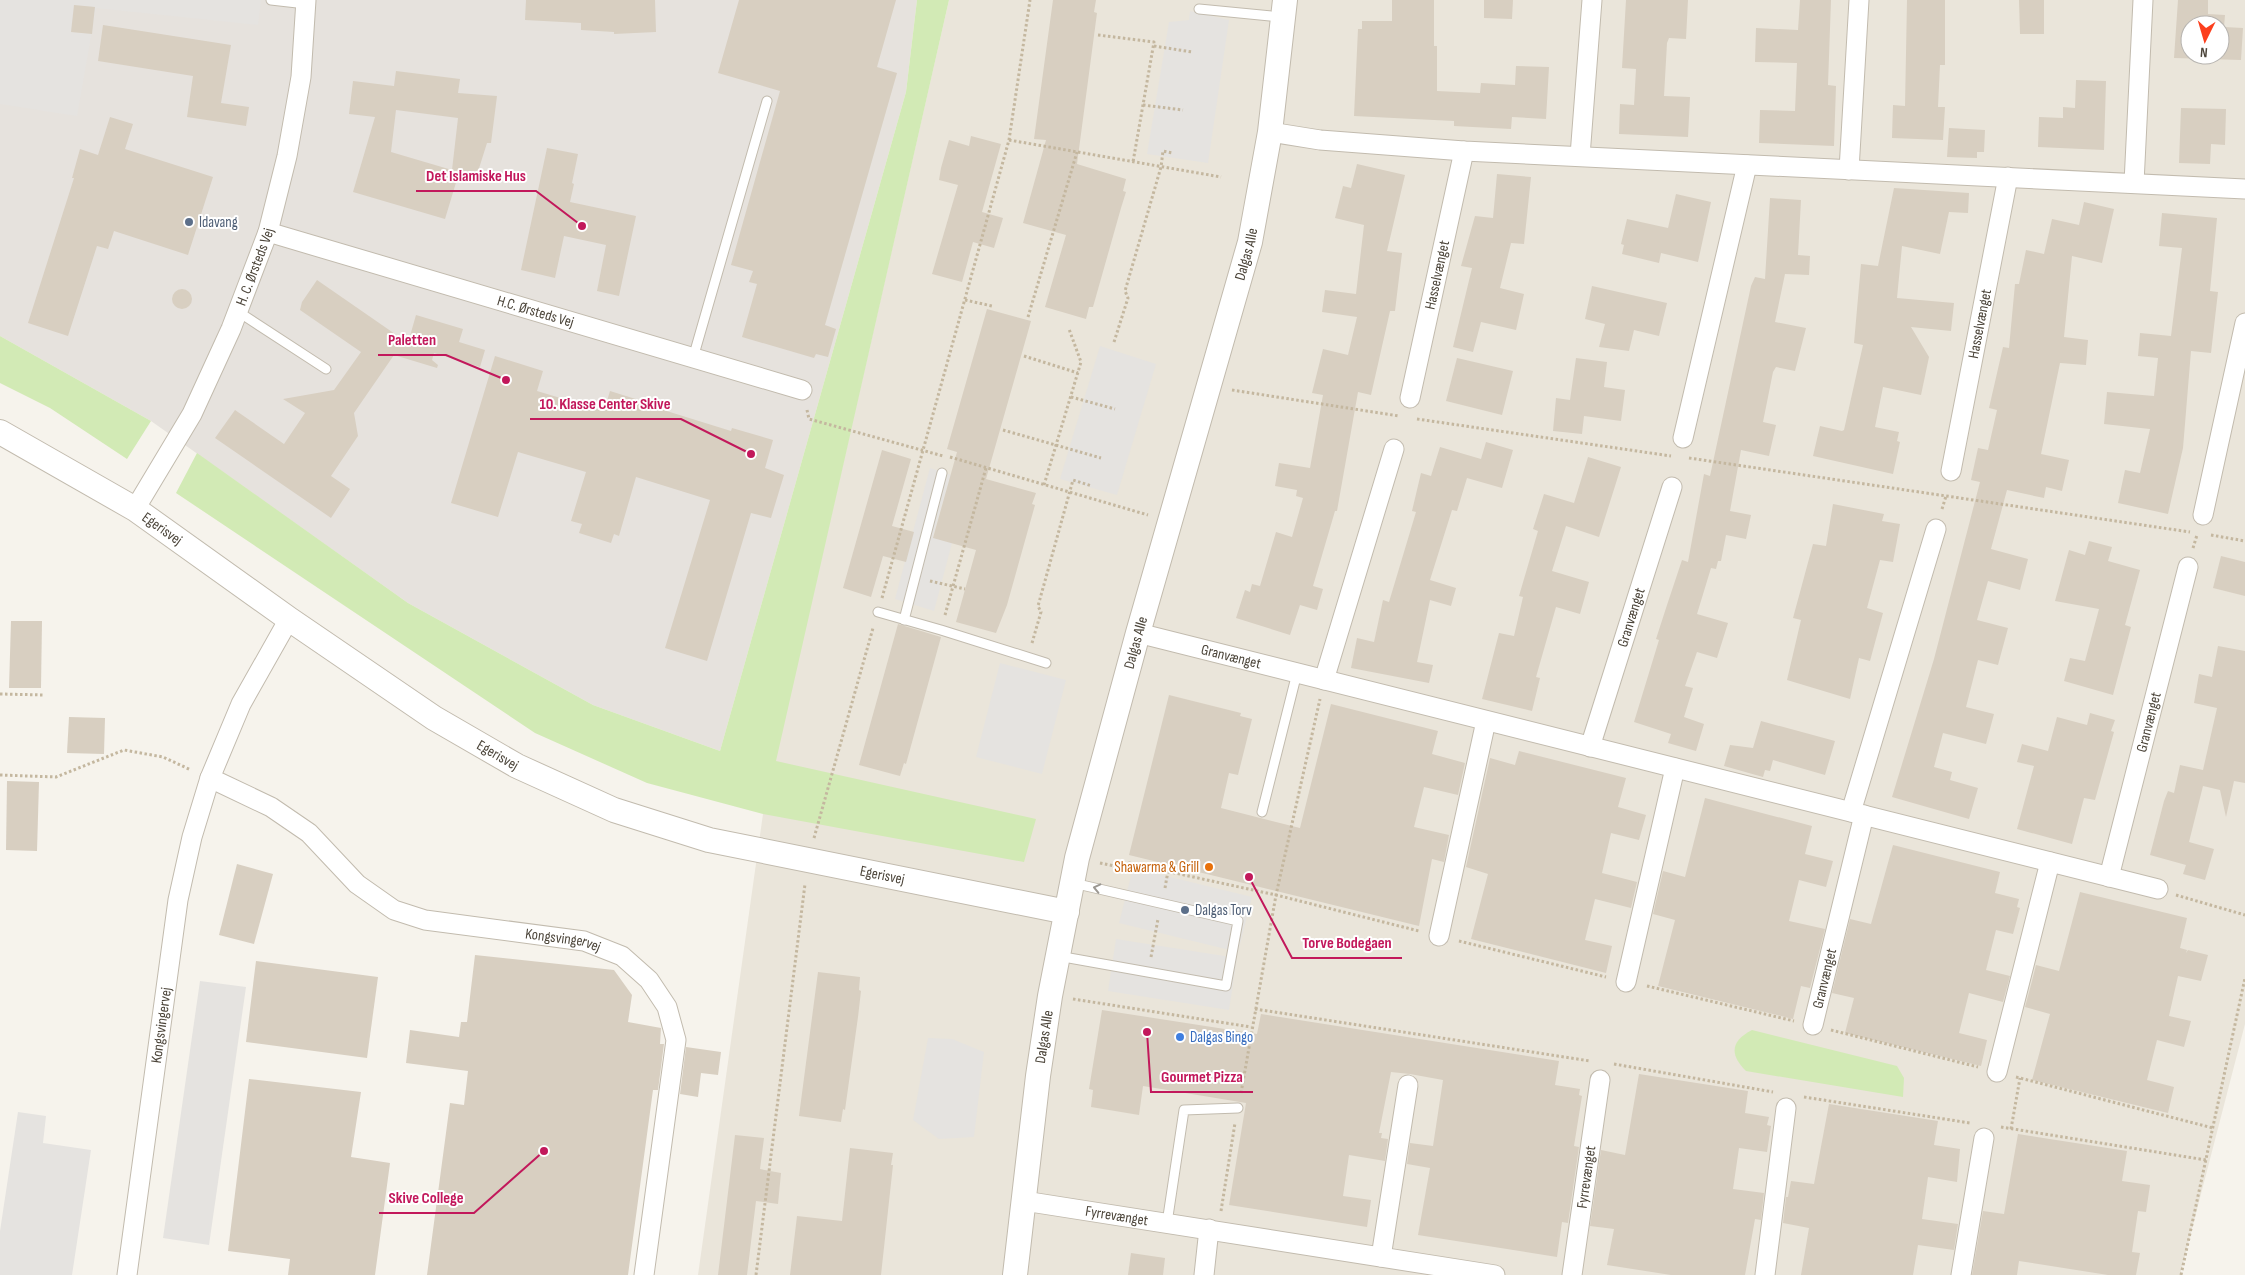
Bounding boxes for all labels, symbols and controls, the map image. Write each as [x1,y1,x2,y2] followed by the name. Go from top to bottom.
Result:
[2180,15,2230,65] north arrow
[2199,44,2208,61] text: N
[416,160,536,191] callout: Det Islamiske Hus
[426,167,526,186] text: Det Islamiske Hus
[199,213,238,232] place label: Idavang
[183,216,195,228] marker: Idavang
[232,226,279,308] street label: H. C. Ørsteds Vej
[1230,227,1262,283] street label: Dalgas Alle
[1421,238,1454,311] street label: Hasselvænget
[1964,287,1996,360] street label: Hasselvænget
[495,291,576,332] street label: H.C. Ørsteds Vej
[378,324,446,355] callout: Paletten
[388,331,436,350] text: Paletten
[530,388,681,419] callout: 10. Klasse Center Skive
[539,395,671,414] text: 10. Klasse Center Skive
[138,508,186,550] street label: Egerisvej
[1613,585,1650,650] street label: Granvænget
[1120,614,1152,671] street label: Dalgas Alle
[1199,640,1263,674] street label: Granvænget
[2132,690,2166,754] street label: Granvænget
[473,736,522,775] street label: Egerisvej
[1114,858,1199,877] place label: Shawarma & Grill
[1203,861,1215,873] marker: Shawarma & Grill
[858,862,906,889] street label: Egerisvej
[1093,883,1102,894] one-way arrow
[1195,901,1252,920] place label: Dalgas Torv
[1179,904,1191,916] marker: Dalgas Torv
[524,924,604,957] street label: Kongsvingervej
[1292,927,1402,958] callout: Torve Bodegaen
[1302,934,1392,953] text: Torve Bodegaen
[1808,946,1841,1011] street label: Granvænget
[147,986,176,1064] street label: Kongsvingervej
[1031,1009,1058,1065] street label: Dalgas Alle
[1190,1028,1253,1047] place label: Dalgas Bingo
[1174,1031,1186,1043] marker: Dalgas Bingo
[1151,1061,1253,1092] callout: Gourmet Pizza
[1161,1068,1243,1087] text: Gourmet Pizza
[1573,1144,1601,1210] street label: Fyrrevænget
[379,1182,474,1213] callout: Skive College
[389,1189,464,1208] text: Skive College
[1084,1202,1150,1230] street label: Fyrrevænget

